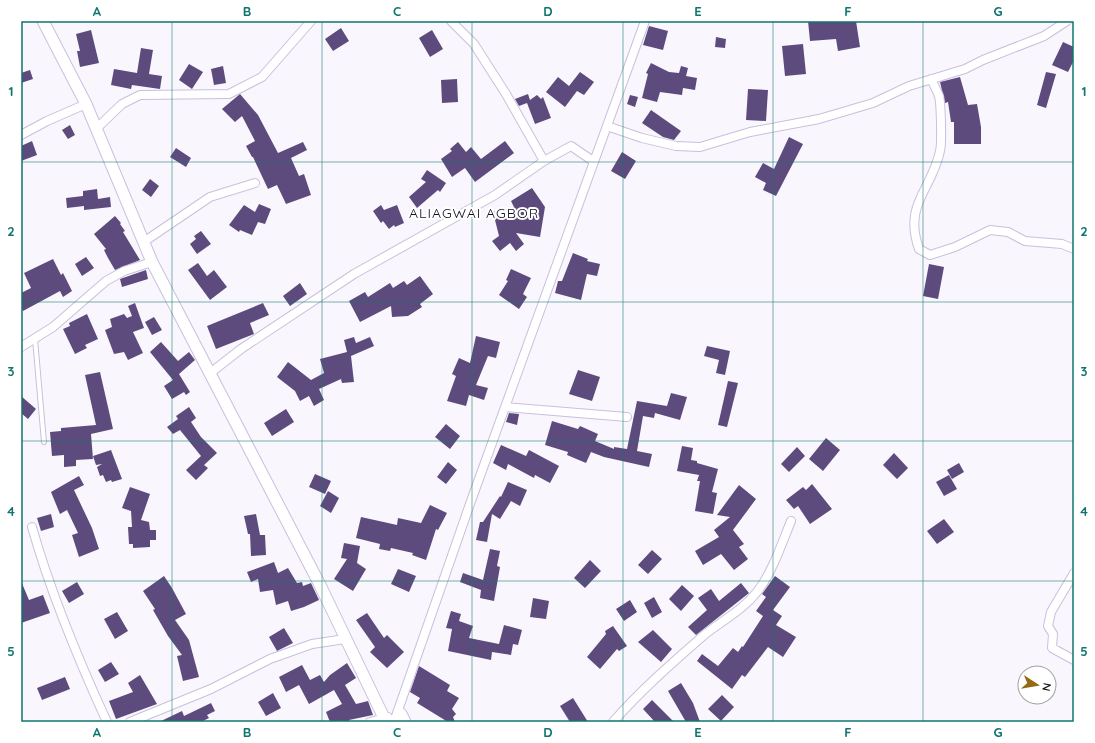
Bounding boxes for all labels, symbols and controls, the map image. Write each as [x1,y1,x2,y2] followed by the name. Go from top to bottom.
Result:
[93,3,102,19] text: A
[243,3,251,19] text: B
[393,3,401,19] text: C
[543,3,553,19] text: D
[694,3,702,19] text: E
[844,3,852,19] text: F
[993,3,1003,19] text: G
[8,83,14,99] text: 1
[1081,83,1087,99] text: 1
[409,204,539,222] district label: ALIAGWAI AGBOR
[7,223,15,239] text: 2
[1080,223,1088,239] text: 2
[8,363,15,379] text: 3
[1081,363,1088,379] text: 3
[7,503,15,519] text: 4
[1080,503,1088,519] text: 4
[7,643,15,659] text: 5
[1080,643,1088,659] text: 5
[1017,665,1057,705] north arrow
[1039,682,1054,692] text: N
[93,724,102,740] text: A
[243,724,251,740] text: B
[393,724,401,740] text: C
[543,724,553,740] text: D
[694,724,702,740] text: E
[844,724,852,740] text: F
[993,724,1003,740] text: G

